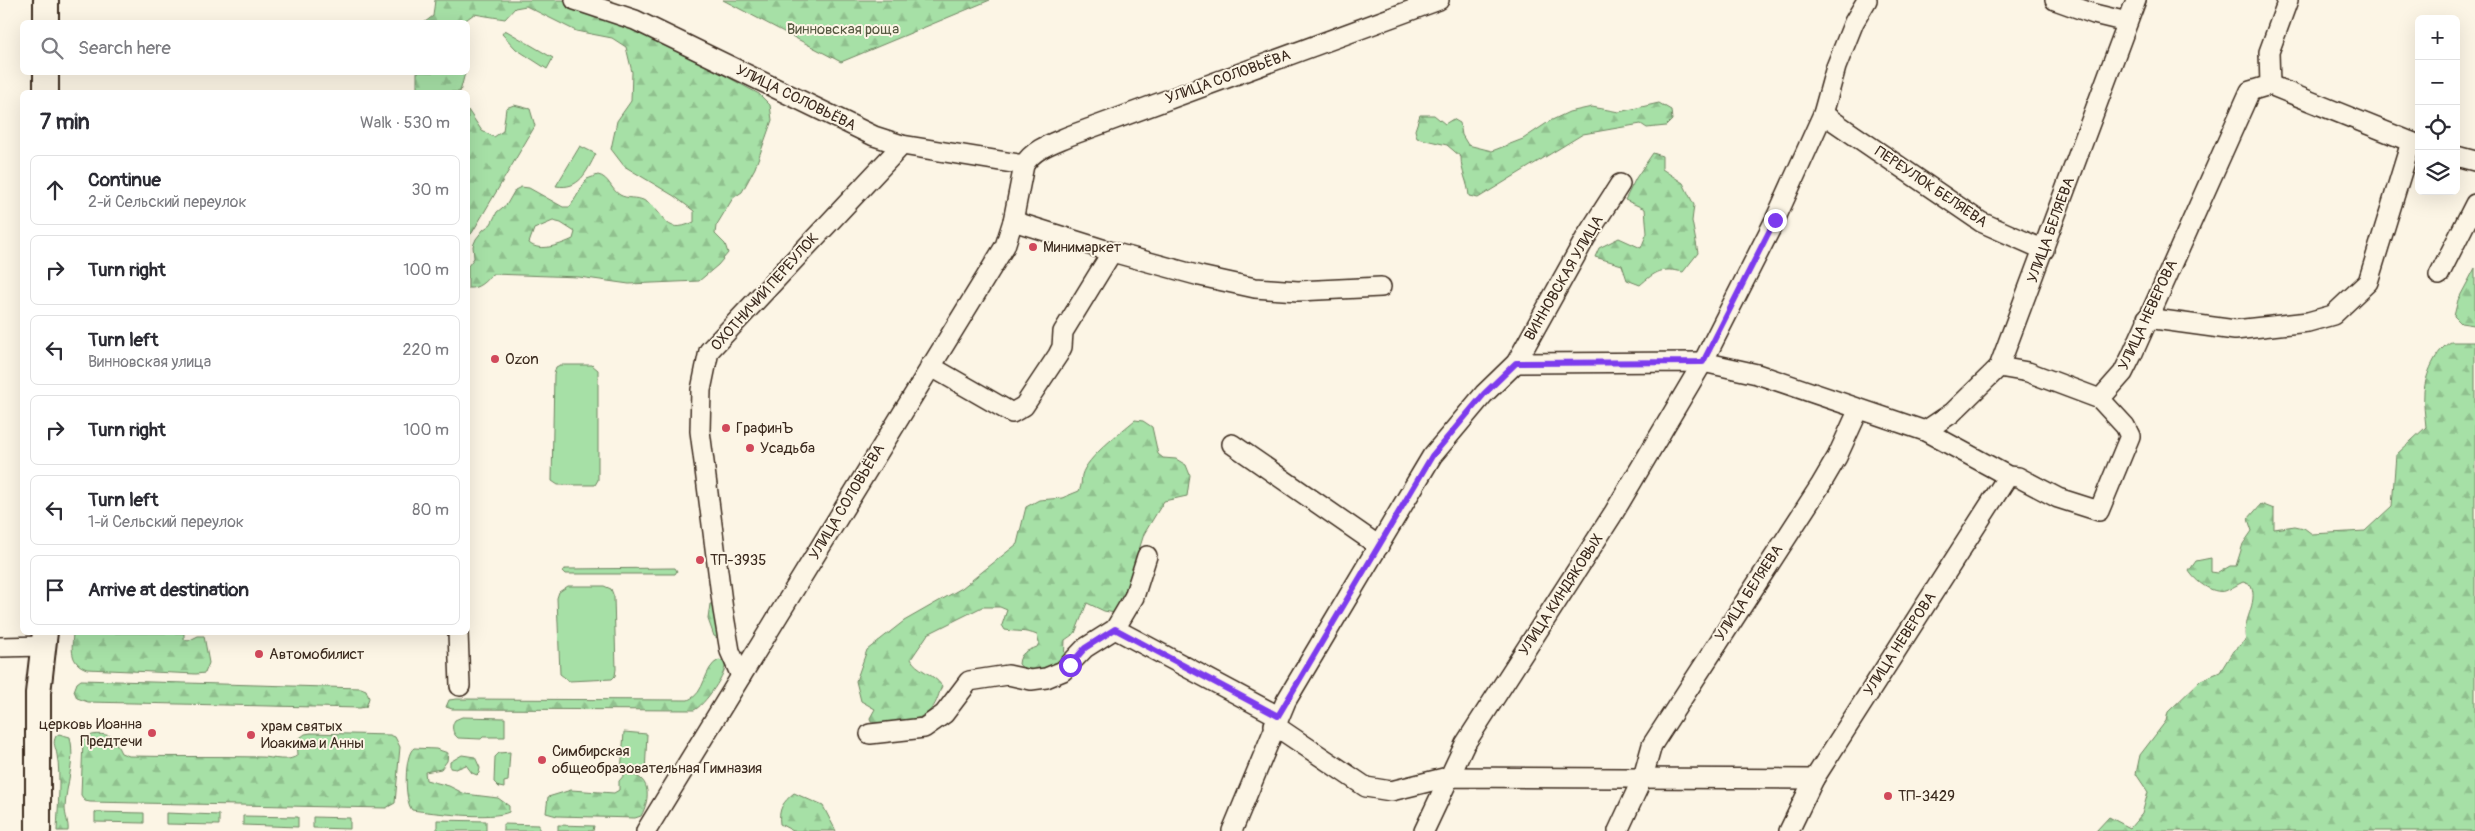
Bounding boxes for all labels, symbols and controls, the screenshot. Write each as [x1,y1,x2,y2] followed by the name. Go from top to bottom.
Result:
[2415,15,2460,195] map controls
[2415,15,2460,60] button: +
[20,20,470,75] search box
[787,20,899,39] park label: Винновская роща
[38,34,66,62] icon: search
[78,36,171,60] text: Search here
[1163,46,1293,108] street label: УЛИЦА СОЛОВЬЁВА
[2415,60,2460,105] button: −
[733,61,859,135] street label: УЛИЦА СОЛОВЬЁВА
[2415,105,2460,150] button: locate
[40,109,90,136] text: 7 min
[360,113,450,133] text: Walk · 530 m
[1871,142,1991,232] street label: ПЕРЕУЛОК БЕЛЯЕВА
[2415,150,2460,195] button: layers
[88,168,161,192] text: Continue
[2023,174,2079,285] street label: УЛИЦА БЕЛЯЕВА
[41,176,69,204] icon: ahead
[411,180,449,200] text: 30 m
[88,192,247,212] text: 2-й Сельский переулок
[1764,209,1787,232] route end
[1520,212,1608,344] street label: ВИННОВСКАЯ УЛИЦА
[707,229,823,355] street label: ОХОТНИЧИЙ ПЕРЕУЛОК
[1043,238,1122,257] place label: Минимаркет
[1027,241,1039,253] marker: Минимаркет
[41,256,69,284] icon: right
[2114,257,2182,373] street label: УЛИЦА НЕВЕРОВА
[88,258,166,282] text: Turn right
[403,260,449,280] text: 100 m
[88,328,158,352] text: Turn left
[41,336,69,364] icon: left
[403,340,449,360] text: 220 m
[505,350,539,369] place label: Ozon
[88,352,211,372] text: Винновская улица
[489,353,501,365] marker: Ozon
[41,416,69,444] icon: right
[88,418,166,442] text: Turn right
[736,419,793,438] place label: ГрафинЪ
[403,420,449,440] text: 100 m
[720,422,732,434] marker: ГрафинЪ
[760,439,815,458] place label: Усадьба
[805,441,889,563] street label: УЛИЦА СОЛОВЬЁВА
[744,442,756,454] marker: Усадьба
[88,488,158,512] text: Turn left
[41,496,69,524] icon: left
[412,500,449,520] text: 80 m
[88,512,244,532] text: 1-й Сельский переулок
[1515,531,1607,659] street label: УЛИЦА КИНДЯКОВЫХ
[1711,541,1787,645] street label: УЛИЦА БЕЛЯЕВА
[710,551,766,570] place label: ТП-3935
[694,554,706,566] marker: ТП-3935
[41,576,69,604] icon: arrive
[88,578,249,602] text: Arrive at destination
[1860,589,1941,699] street label: УЛИЦА НЕВЕРОВА
[269,645,365,664] place label: Автомобилист
[253,648,265,660] marker: Автомобилист
[1059,654,1082,677] route start
[39,715,142,751] place label: церковь Иоанна Предтечи
[261,717,364,753] place label: храм святых Иоакима и Анны
[146,727,158,739] marker: церковь Иоанна Предтечи
[245,729,257,741] marker: храм святых Иоакима и Анны
[552,742,762,778] place label: Симбирская общеобразовательная Гимназия
[536,754,548,766] marker: Симбирская общеобразовательная Гимназия
[1898,787,1955,806] place label: ТП-3429
[1882,790,1894,802] marker: ТП-3429

